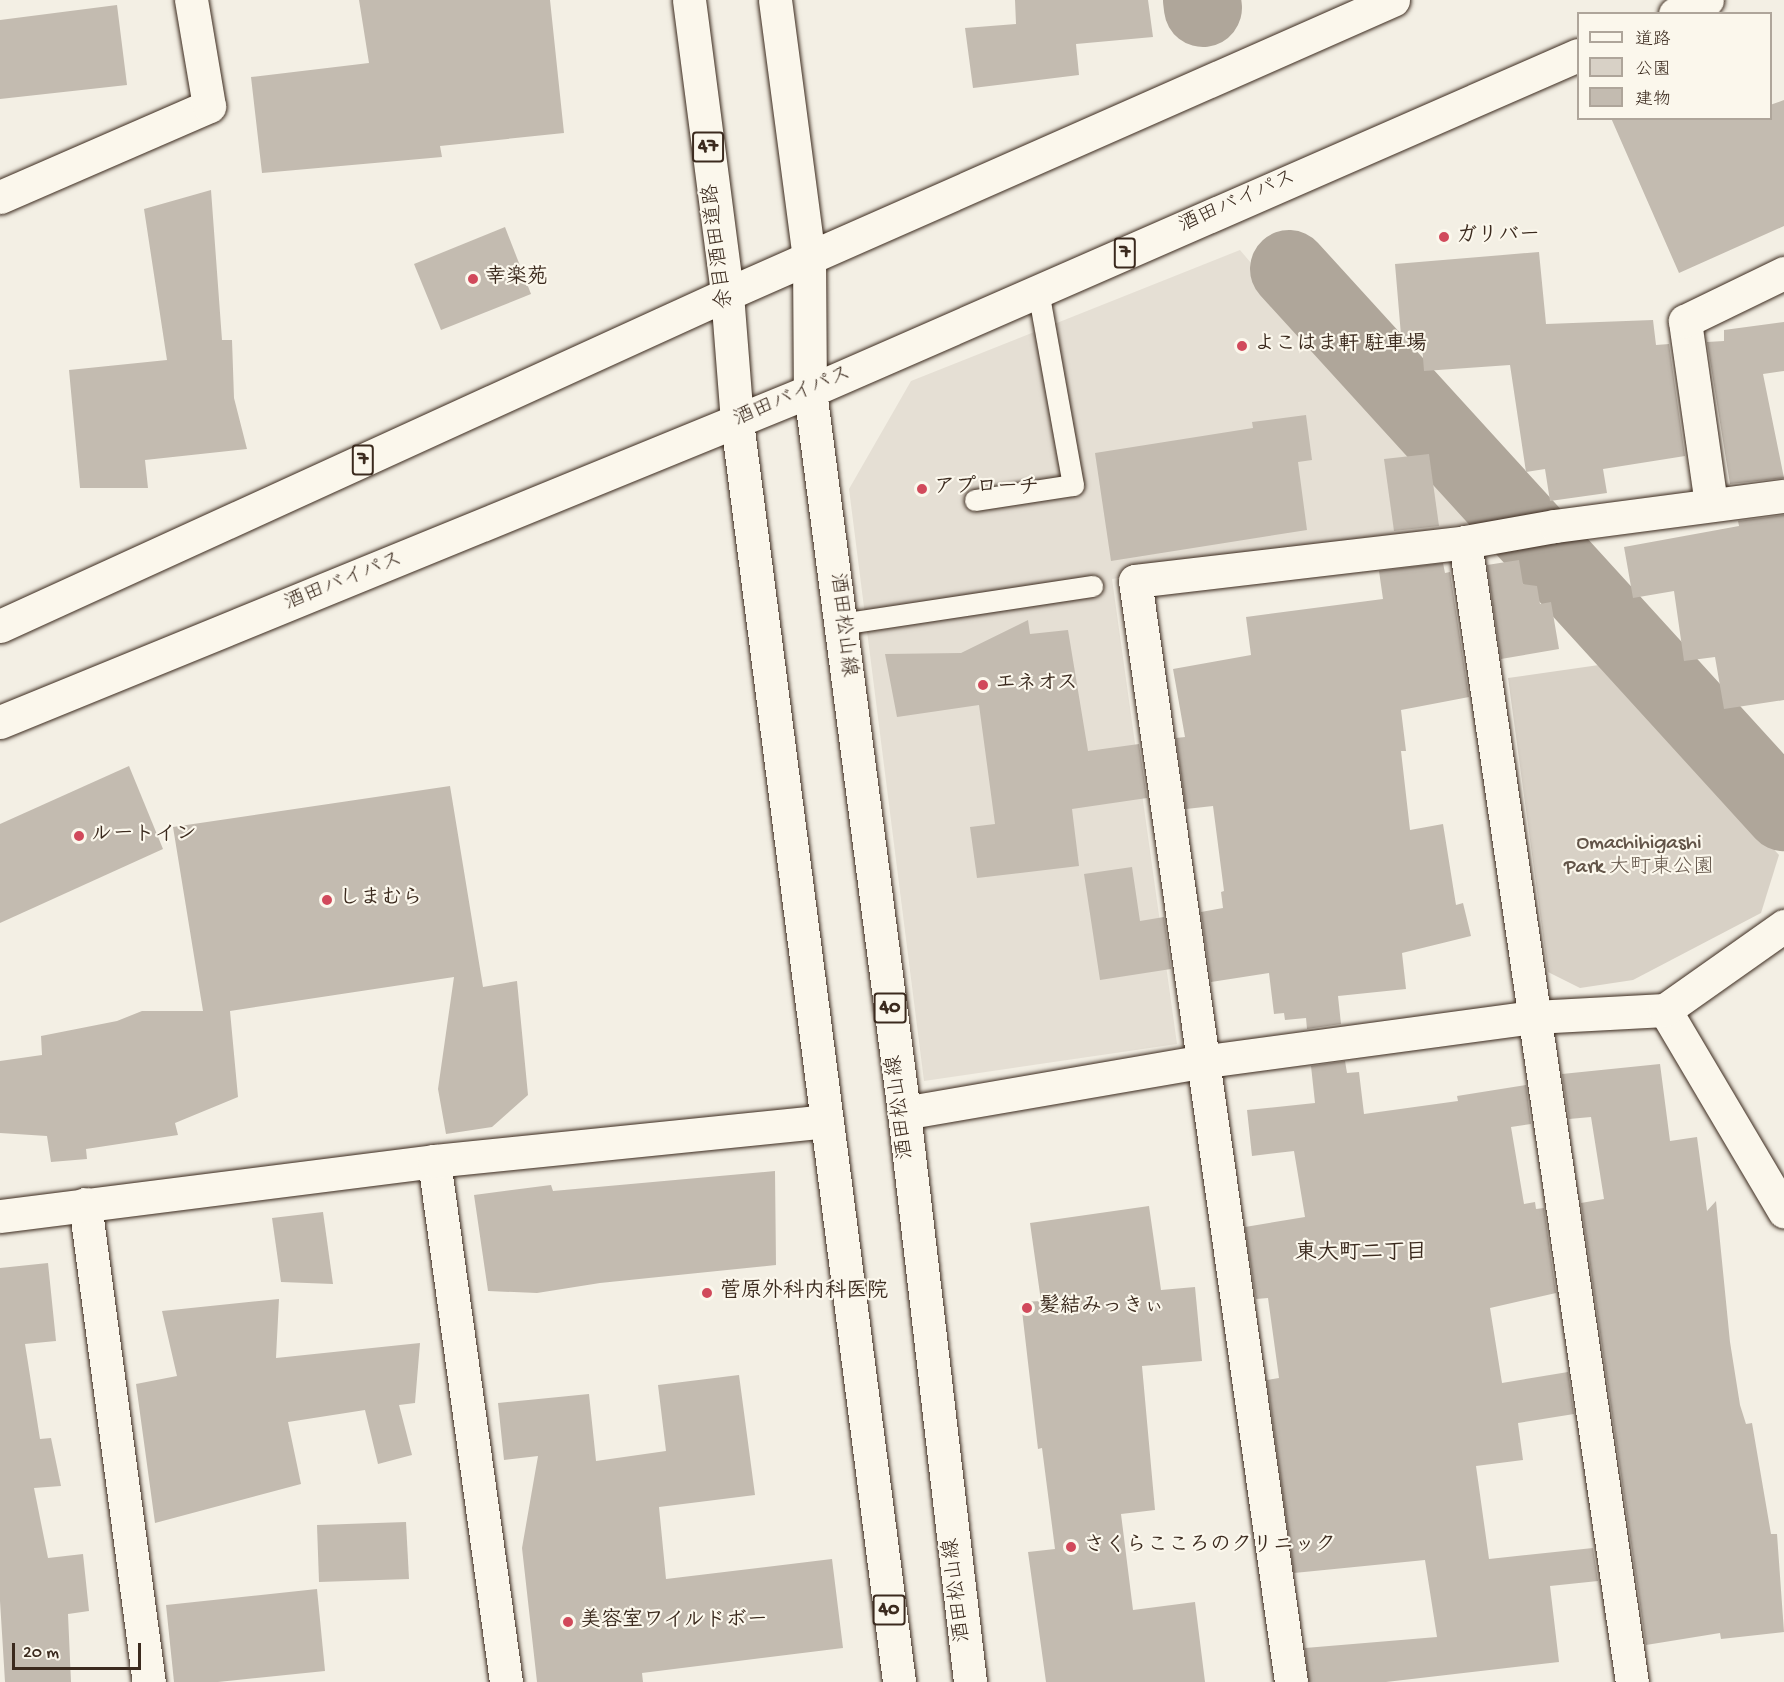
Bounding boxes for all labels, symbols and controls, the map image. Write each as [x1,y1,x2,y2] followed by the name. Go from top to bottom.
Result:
[1577,12,1772,120] legend
[1635,30,1671,51] text: 道路
[1635,60,1671,81] text: 公園
[1635,90,1671,111] text: 建物
[692,130,724,164] road number: 47
[1175,166,1301,240] street label: 酒田バイパス
[700,182,740,310] street label: 余目酒田道路
[1456,224,1540,250] place label: ガリバー
[1437,230,1451,244] marker: ガリバー
[1113,236,1137,270] road number: 7
[485,266,548,292] place label: 幸楽苑
[466,272,480,286] marker: 幸楽苑
[1254,333,1427,359] place label: よこはま軒 駐車場
[1235,339,1249,353] marker: よこはま軒 駐車場
[730,362,856,434] street label: 酒田バイパス
[351,443,375,477] road number: 7
[934,476,1039,502] place label: アプローチ
[915,482,929,496] marker: アプローチ
[281,548,407,618] street label: 酒田バイパス
[822,571,860,679] street label: 酒田松山線
[995,672,1079,698] place label: エネオス
[976,678,990,692] marker: エネオス
[91,823,197,849] place label: ルートイン
[72,829,86,843] marker: ルートイン
[1564,832,1714,882] park label: Omachihigashi Park 大町東公園
[339,887,423,913] place label: しまむら
[320,893,334,907] marker: しまむら
[874,991,906,1025] road number: 40
[883,1053,921,1161] street label: 酒田松山線
[1295,1242,1427,1268] district label: 東大町二丁目
[720,1280,888,1306] place label: 菅原外科内科医院
[698,1284,716,1302] marker: 菅原外科内科医院
[1039,1295,1165,1321] place label: 髪結みっきぃ
[1020,1301,1034,1315] marker: 髪結みっきぃ
[1084,1534,1336,1560] place label: さくらこころのクリニック
[940,1536,978,1644] street label: 酒田松山線
[1062,1538,1080,1556] marker: さくらこころのクリニック
[872,1593,906,1627] road number: 40
[580,1609,769,1635] place label: 美容室ワイルドボー
[561,1615,575,1629] marker: 美容室ワイルドボー
[15,1631,144,1669] scale bar
[23,1643,59,1664] text: 20 m

